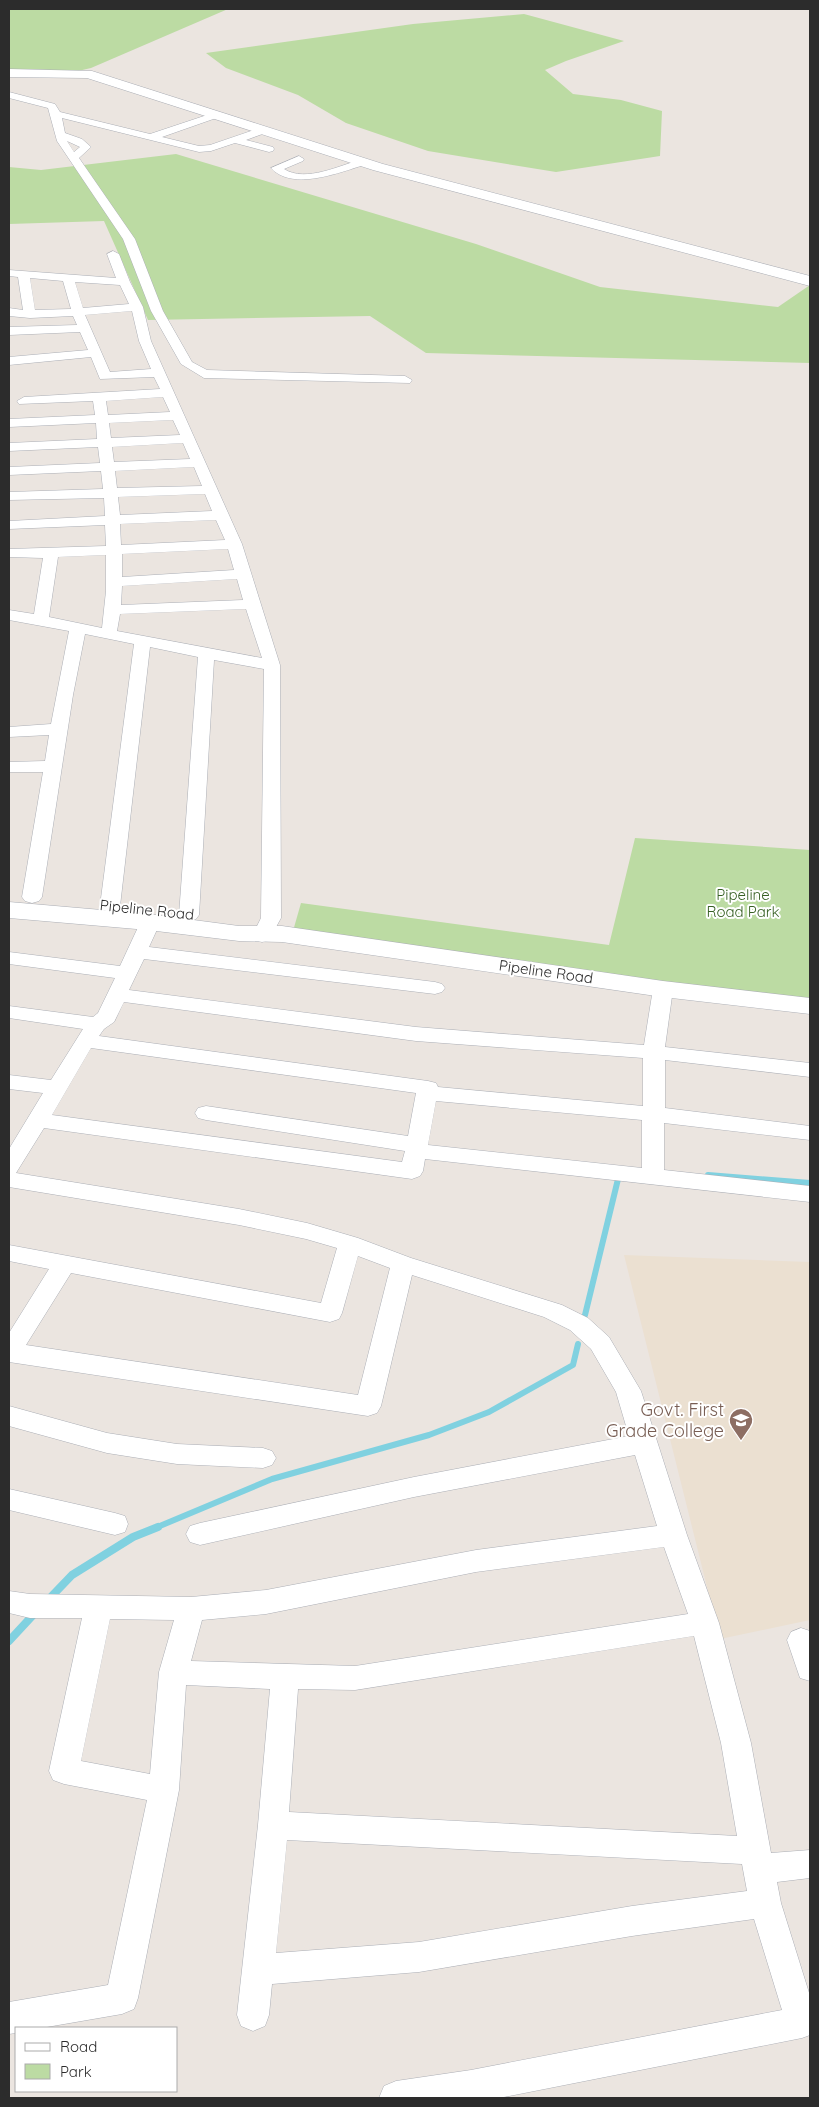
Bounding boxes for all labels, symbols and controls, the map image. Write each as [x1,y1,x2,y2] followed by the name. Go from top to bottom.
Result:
[706,885,780,921] park label: Pipeline Road Park
[99,895,195,924] street label: Pipeline Road
[498,955,594,988] street label: Pipeline Road
[606,1398,724,1442] place label: Govt. First Grade College
[728,1407,754,1441] school or university icon: Govt. First Grade College
[15,2027,178,2092] legend
[60,2037,97,2056] text: Road
[60,2062,92,2081] text: Park

